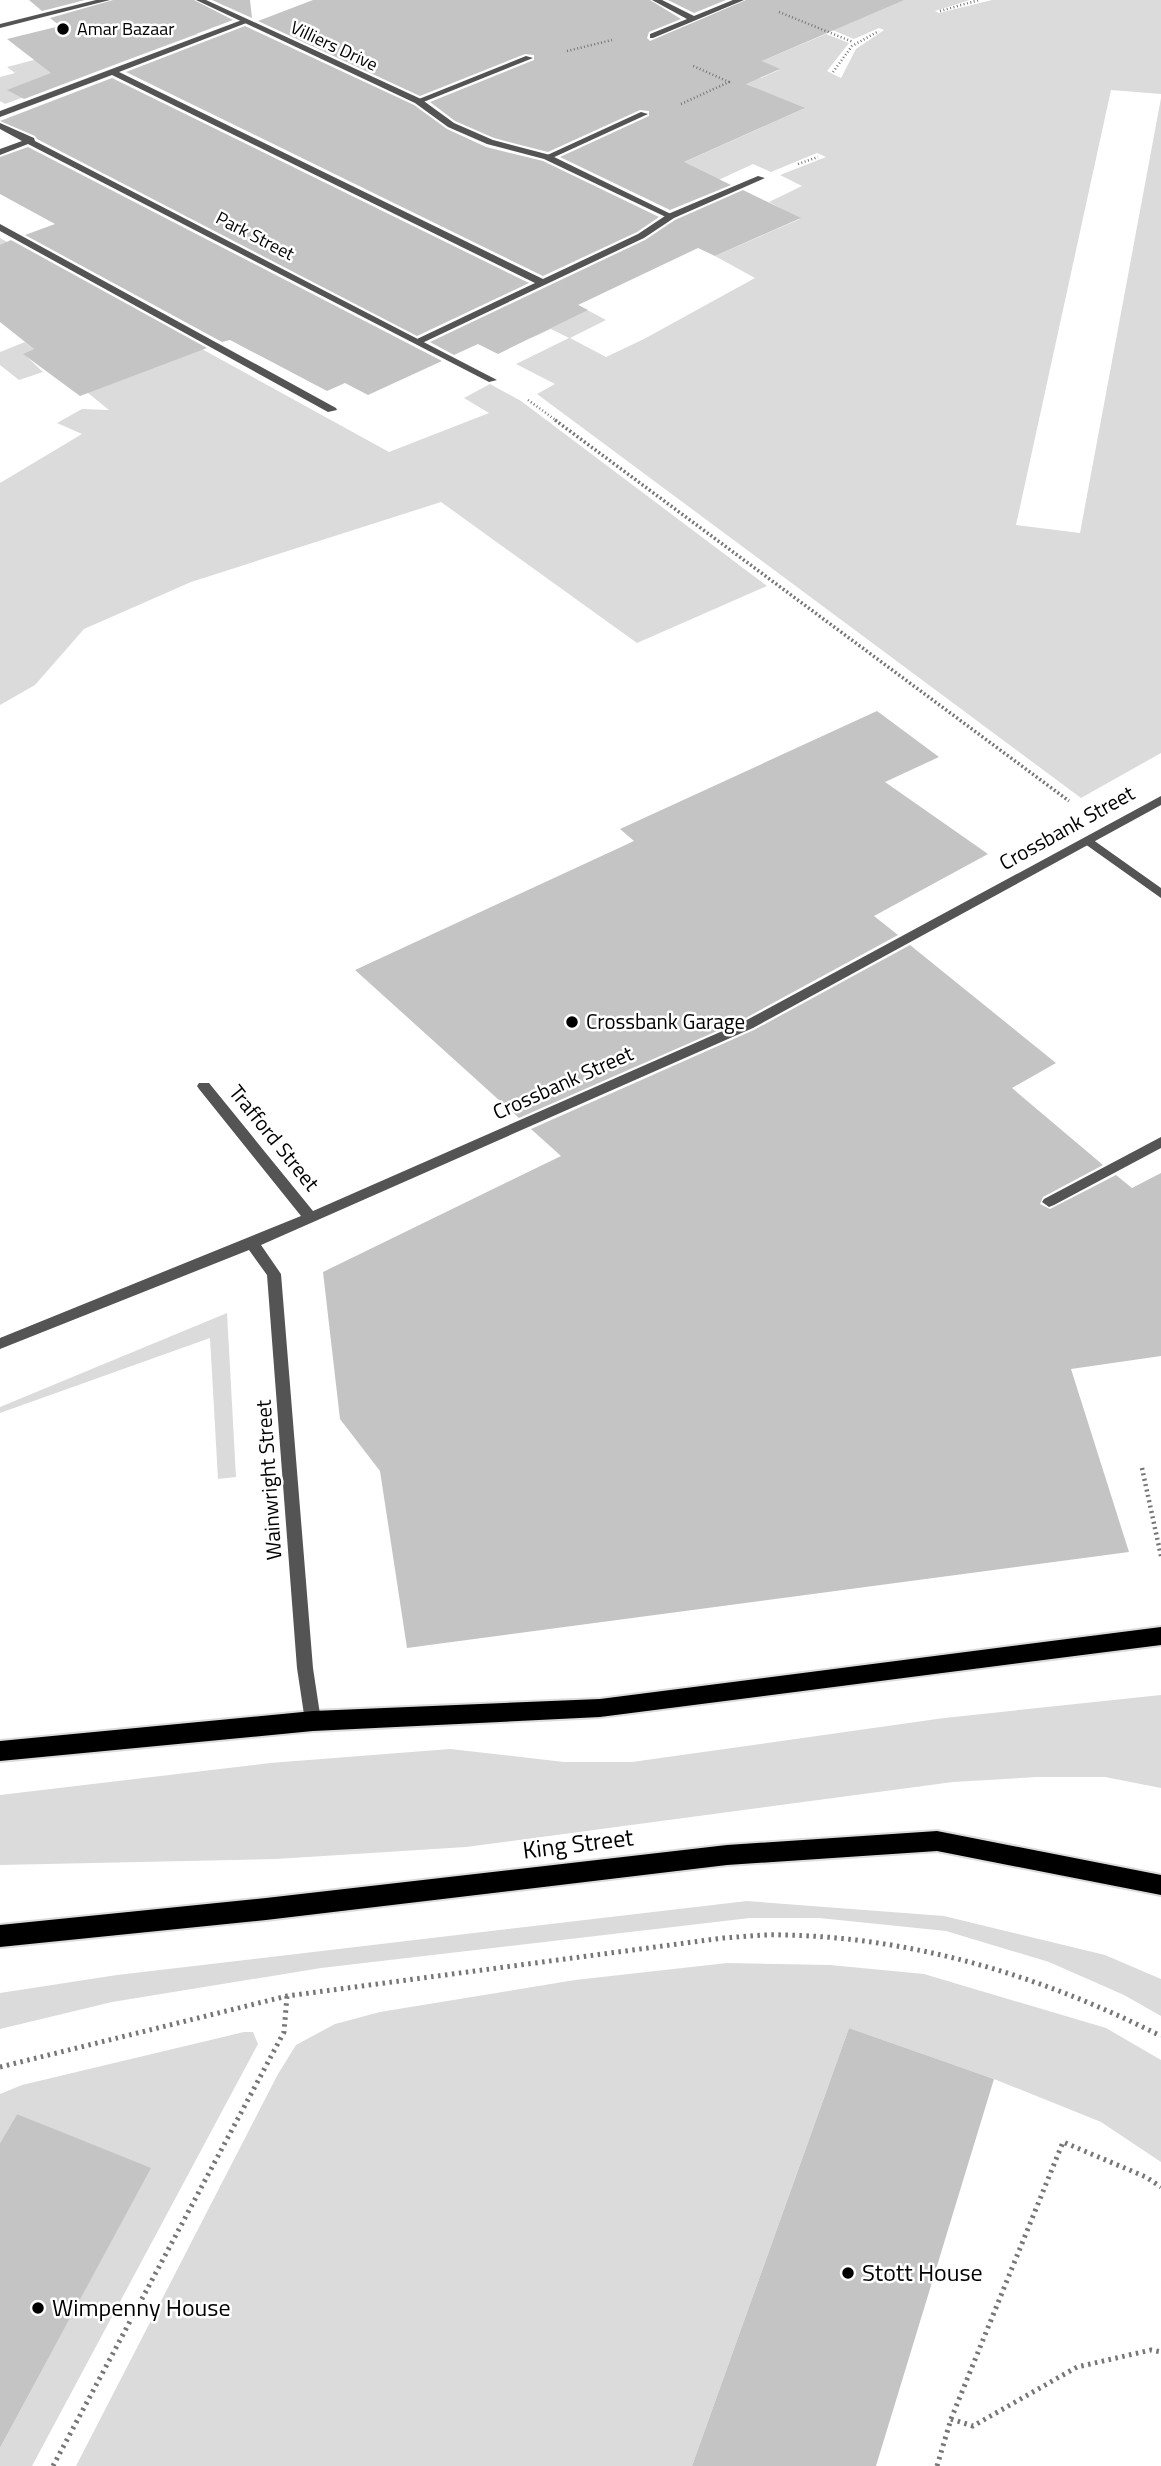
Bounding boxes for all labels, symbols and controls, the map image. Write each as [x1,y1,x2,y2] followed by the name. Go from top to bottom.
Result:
[286,14,382,78] street label: Villiers Drive
[77,15,175,42] place label: Amar Bazaar
[55,21,71,37] marker: Amar Bazaar
[211,204,300,267] street label: Park Street
[993,776,1141,878] street label: Crossbank Street
[586,1005,745,1037] place label: Crossbank Garage
[564,1014,580,1030] marker: Crossbank Garage
[487,1037,638,1127] street label: Crossbank Street
[222,1077,328,1198] street label: Trafford Street
[246,1398,290,1561] street label: Wainwright Street
[520,1818,636,1868] street label: King Street
[862,2254,983,2290] place label: Stott House
[840,2265,856,2281] marker: Stott House
[52,2289,231,2325] place label: Wimpenny House
[30,2300,46,2316] marker: Wimpenny House

